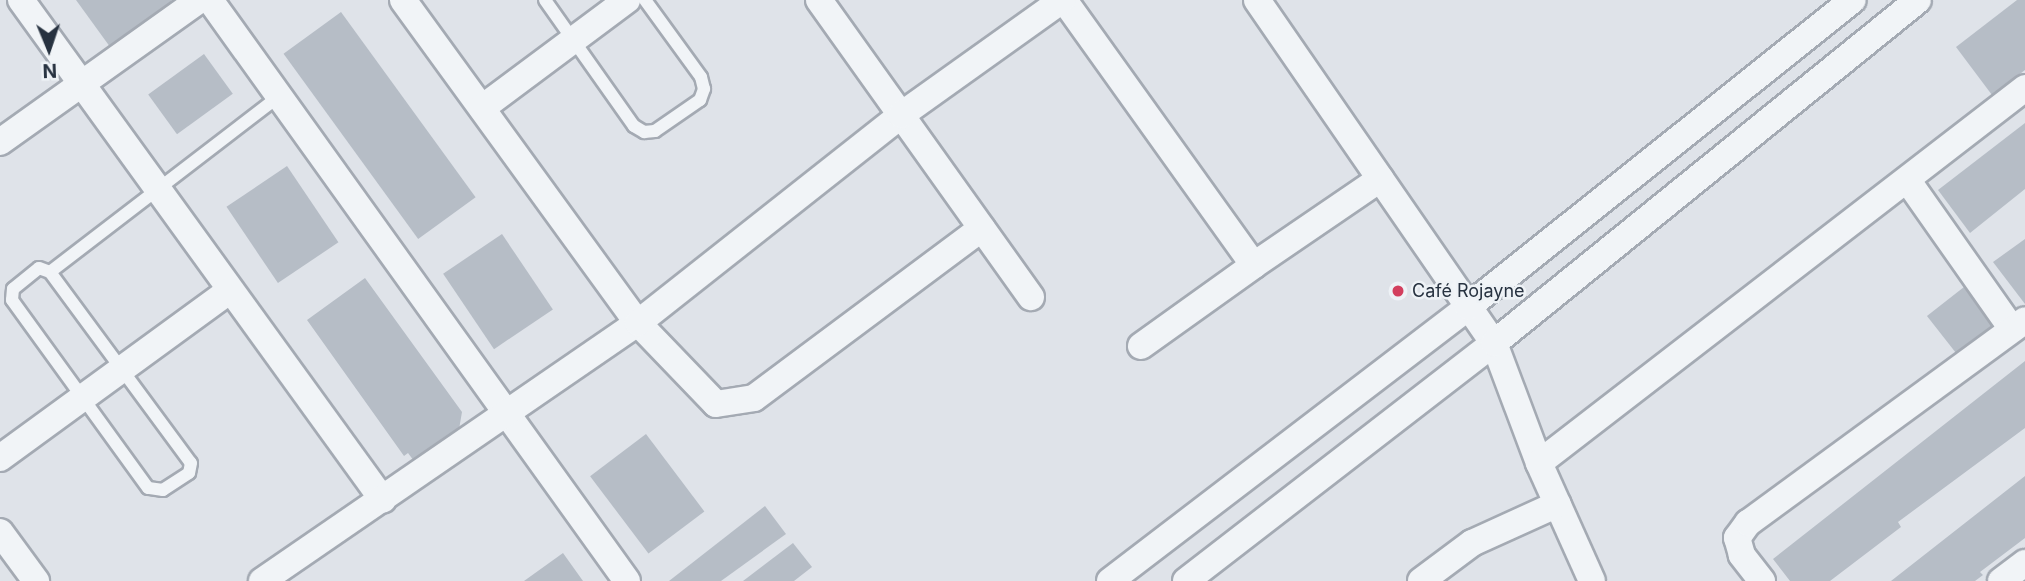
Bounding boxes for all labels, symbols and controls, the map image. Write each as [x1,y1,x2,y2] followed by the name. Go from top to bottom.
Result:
[14,14,84,84] north arrow
[42,59,57,82] text: N
[1412,280,1525,302] place label: Café Rojayne
[1390,283,1406,299] marker: Café Rojayne

